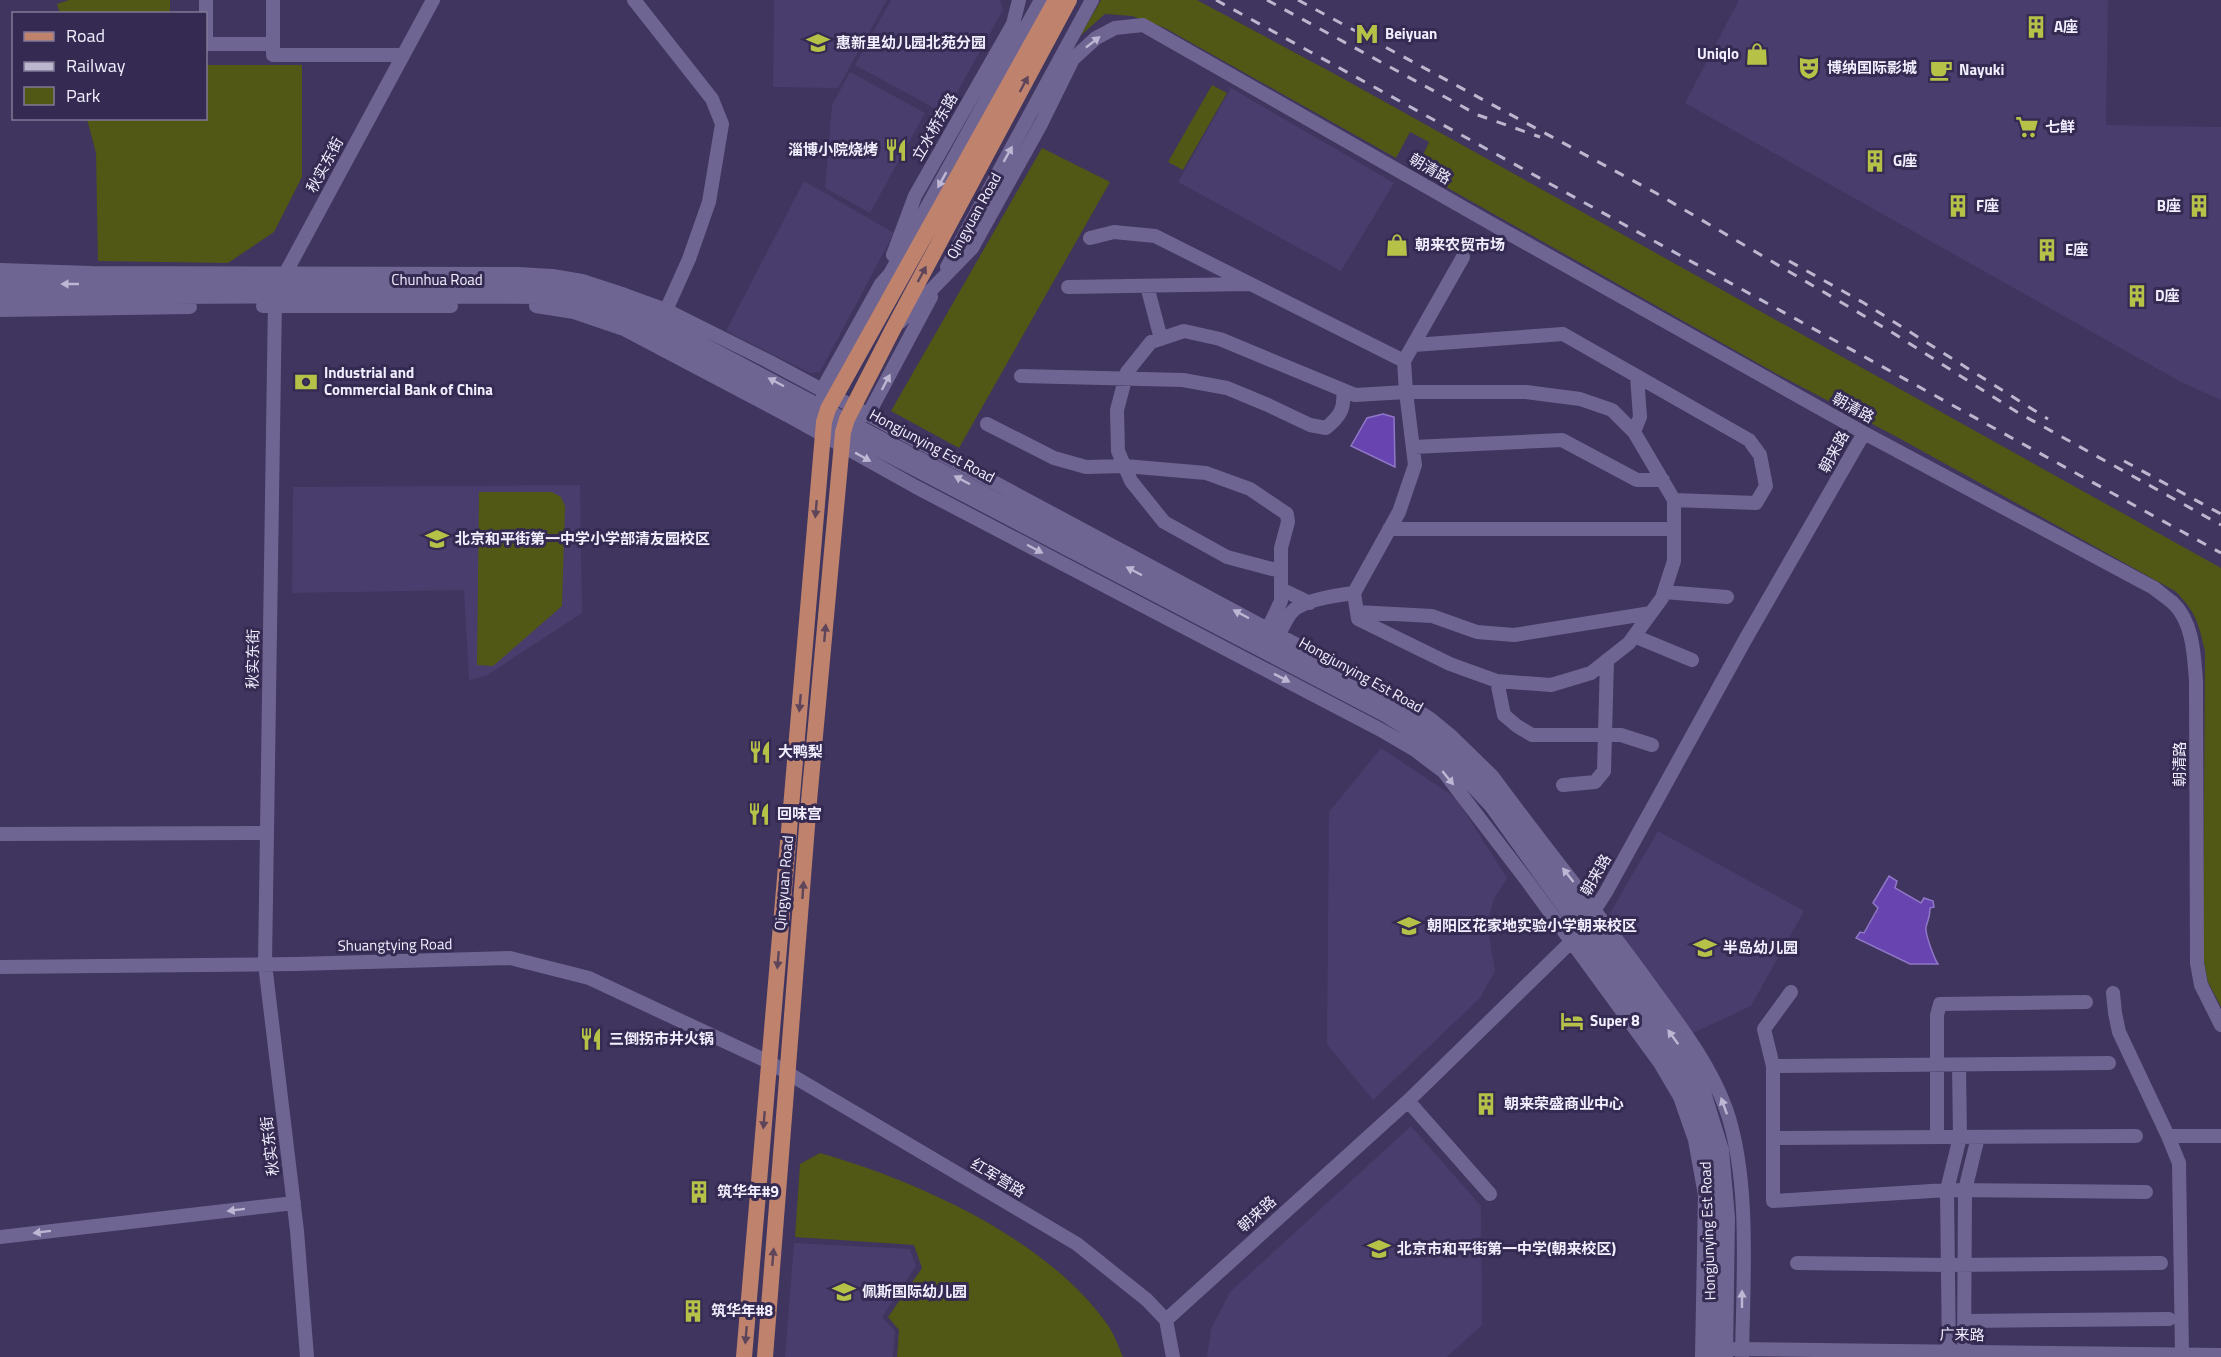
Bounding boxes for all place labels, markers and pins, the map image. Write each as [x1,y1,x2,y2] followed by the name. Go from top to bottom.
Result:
[2023,14,2049,40] building icon: A座
[2054,15,2078,38] place label: A座
[1354,21,1380,47] metro station icon: Beiyuan
[1385,22,1437,45] place label: Beiyuan
[805,30,831,56] school or university icon: 惠新里幼儿园北苑分园
[836,31,986,54] place label: 惠新里幼儿园北苑分园
[1744,41,1770,67] shop icon: Uniqlo
[1697,42,1739,65] place label: Uniqlo
[1796,55,1822,81] theatre icon: 博纳国际影城
[1827,56,1917,79] place label: 博纳国际影城
[1928,57,1954,83] cafe icon: Nayuki
[1959,58,2004,81] place label: Nayuki
[2014,114,2040,140] supermarket icon: 七鲜
[2045,115,2075,138] place label: 七鲜
[883,137,909,163] restaurant icon: 淄博小院烧烤
[788,138,878,161] place label: 淄博小院烧烤
[1862,148,1888,174] building icon: G座
[1893,149,1917,172] place label: G座
[1945,193,1971,219] building icon: F座
[2186,193,2212,219] building icon: B座
[1976,194,1999,217] place label: F座
[2157,194,2181,217] place label: B座
[1384,232,1410,258] shop icon: 朝来农贸市场
[1415,233,1505,256] place label: 朝来农贸市场
[2034,237,2060,263] building icon: E座
[2065,238,2088,261] place label: E座
[2124,283,2150,309] building icon: D座
[2155,284,2180,307] place label: D座
[324,361,493,401] place label: Industrial and Commercial Bank of China
[293,369,319,395] bank icon: Industrial and Commercial Bank of China
[424,526,450,552] school or university icon: 北京和平街第一中学小学部清友园校区
[455,527,710,550] place label: 北京和平街第一中学小学部清友园校区
[747,739,773,765] restaurant icon: 大鸭梨
[778,740,823,763] place label: 大鸭梨
[746,801,772,827] restaurant icon: 回味宫
[777,802,822,825] place label: 回味宫
[1396,913,1422,939] school or university icon: 朝阳区花家地实验小学朝来校区
[1427,914,1637,937] place label: 朝阳区花家地实验小学朝来校区
[1692,935,1718,961] school or university icon: 半岛幼儿园
[1723,936,1798,959] place label: 半岛幼儿园
[1559,1008,1585,1034] hotel icon: Super 8
[1590,1009,1640,1032] place label: Super 8
[578,1026,604,1052] restaurant icon: 三倒拐市井火锅
[609,1027,714,1050] place label: 三倒拐市井火锅
[1473,1091,1499,1117] building icon: 朝来荣盛商业中心
[1504,1092,1624,1115] place label: 朝来荣盛商业中心
[686,1179,712,1205] building icon: 筑华年#9
[717,1180,779,1203] place label: 筑华年#9
[1366,1236,1392,1262] school or university icon: 北京市和平街第一中学(朝来校区)
[1397,1237,1617,1260] place label: 北京市和平街第一中学(朝来校区)
[831,1279,857,1305] school or university icon: 佩斯国际幼儿园
[862,1280,967,1303] place label: 佩斯国际幼儿园
[680,1298,706,1324] building icon: 筑华年#8
[711,1299,773,1322] place label: 筑华年#8

